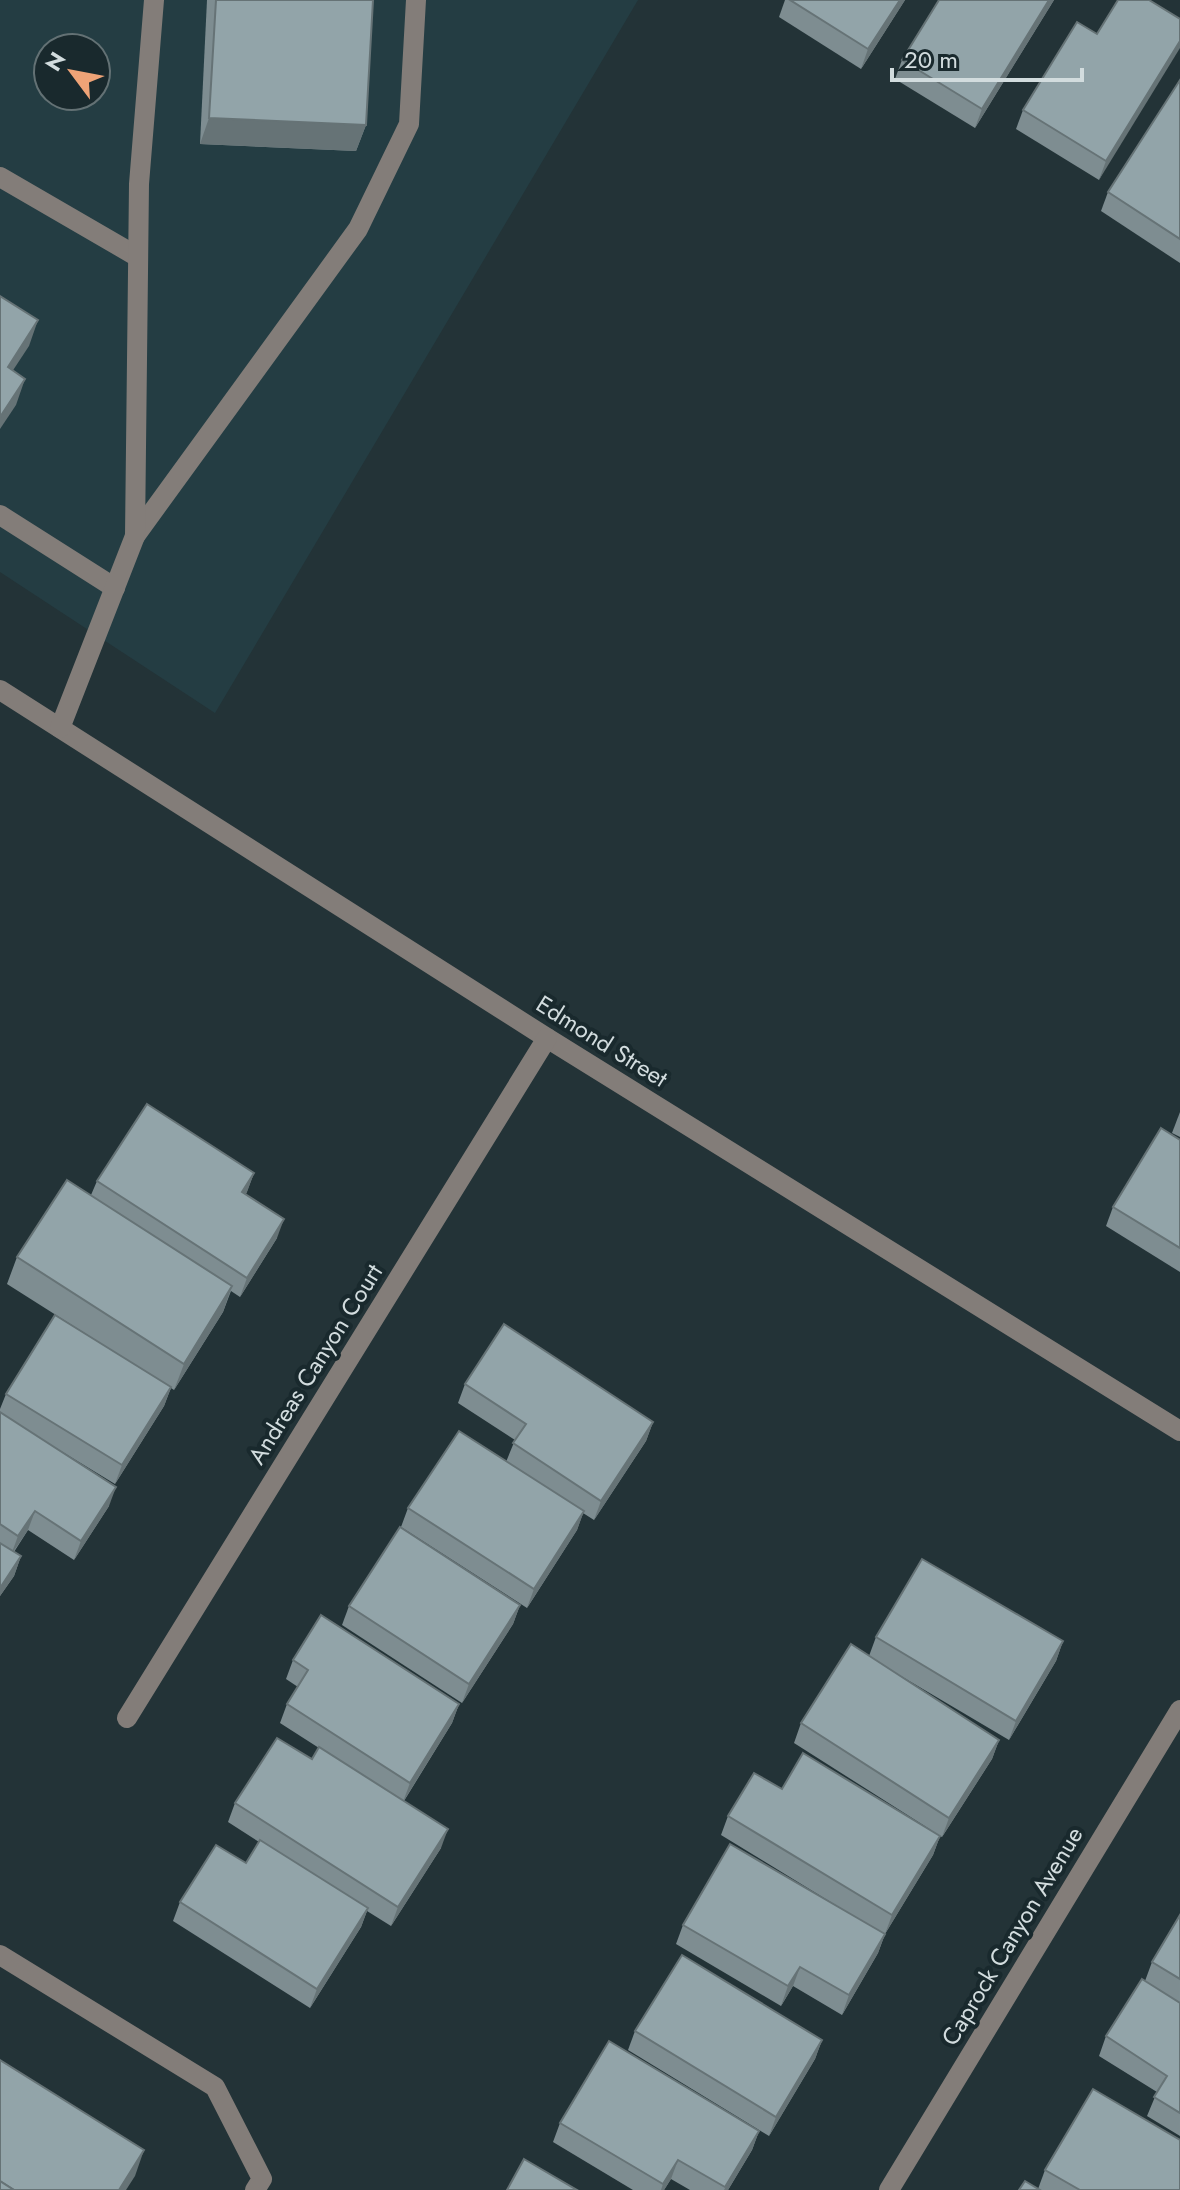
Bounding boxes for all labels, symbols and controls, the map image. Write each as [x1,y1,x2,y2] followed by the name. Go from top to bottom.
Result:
[32,32,112,112] north arrow
[892,32,1082,82] scale bar
[904,42,958,77] text: 20 m
[37,46,73,77] text: N
[529,987,675,1096] street label: Edmond Street
[239,1257,391,1471] street label: Andreas Canyon Court
[933,1820,1091,2052] street label: Caprock Canyon Avenue

